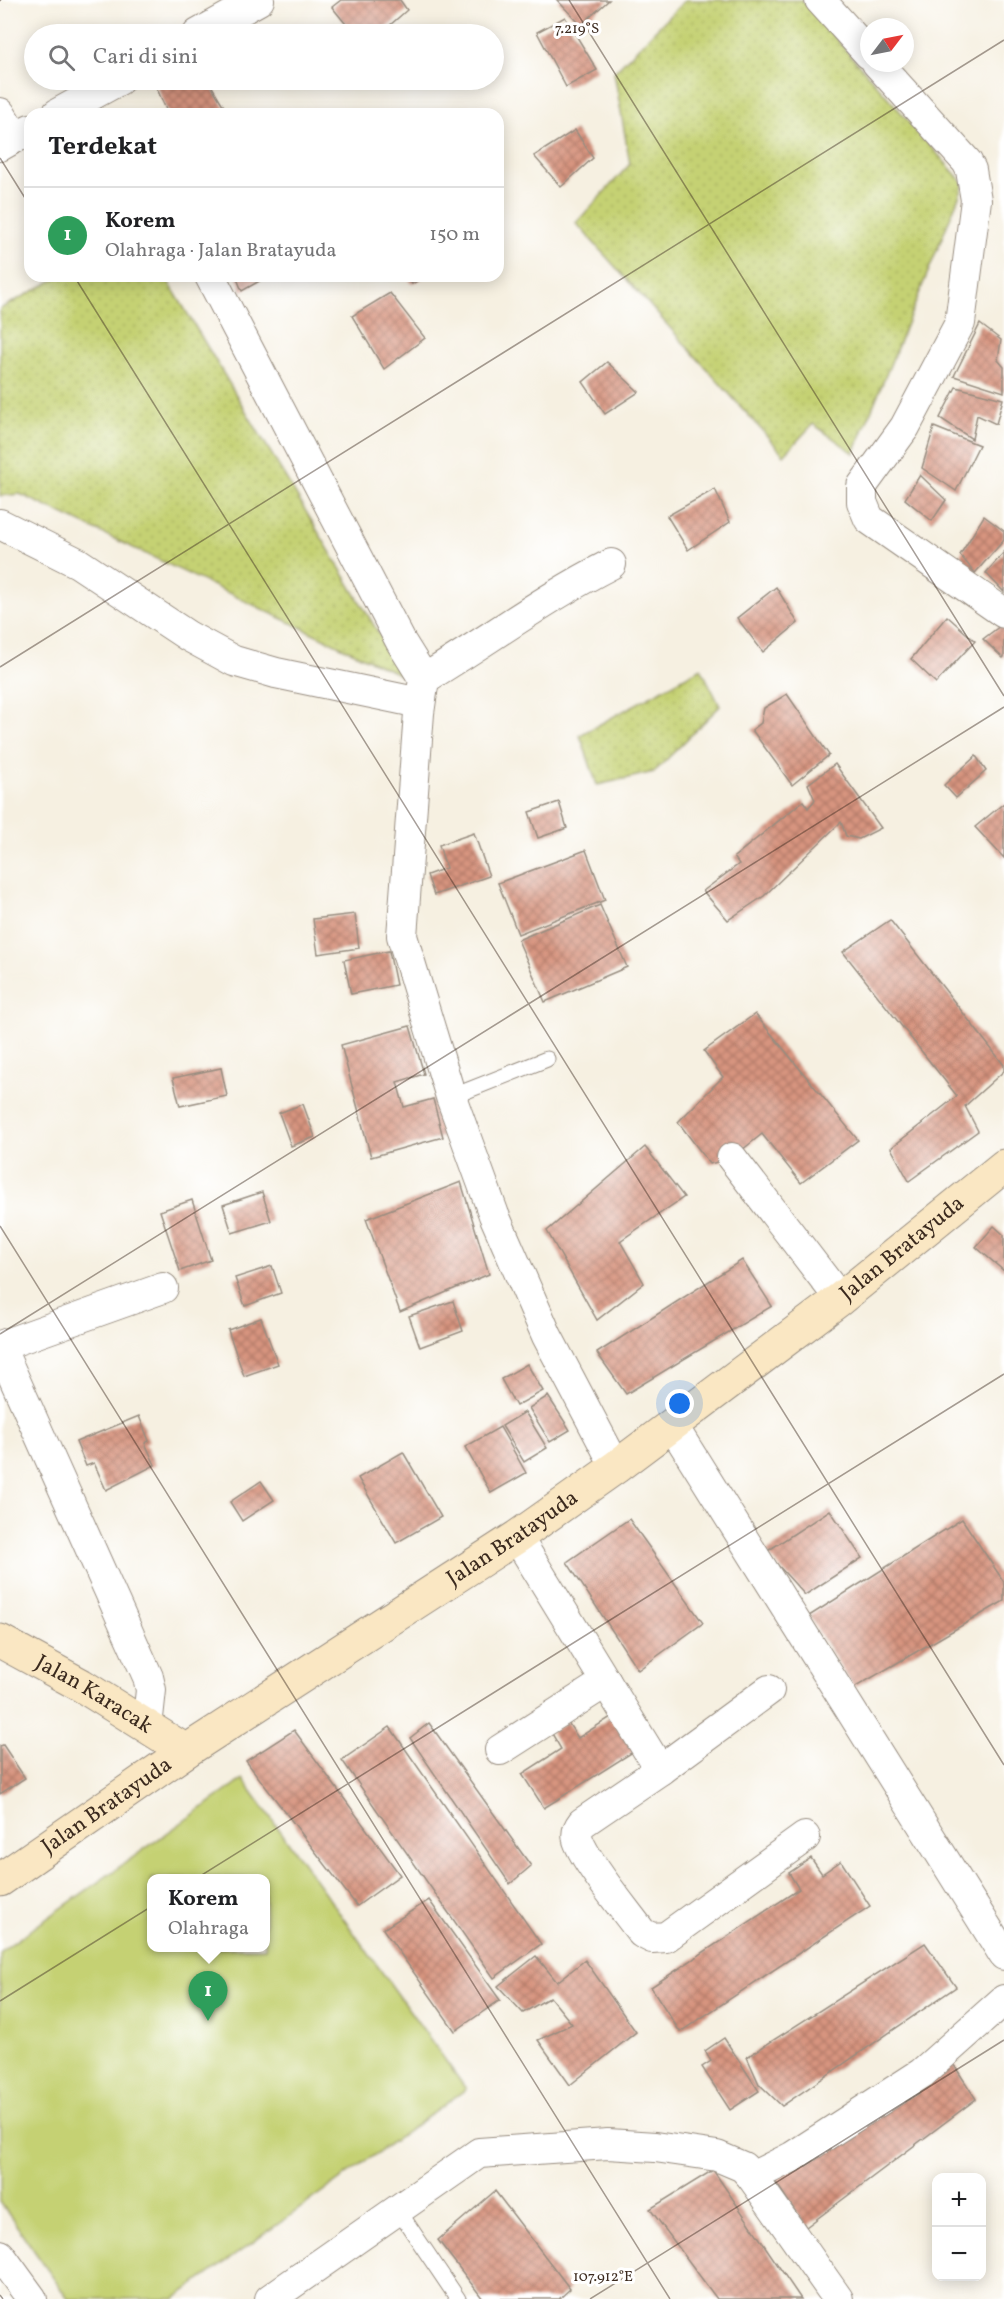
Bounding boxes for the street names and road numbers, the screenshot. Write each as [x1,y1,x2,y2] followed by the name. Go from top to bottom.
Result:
[833,1188,971,1309] street label: Jalan Bratayuda
[441,1483,585,1594] street label: Jalan Bratayuda
[29,1647,159,1742] street label: Jalan Karacak
[35,1750,178,1862] street label: Jalan Bratayuda

